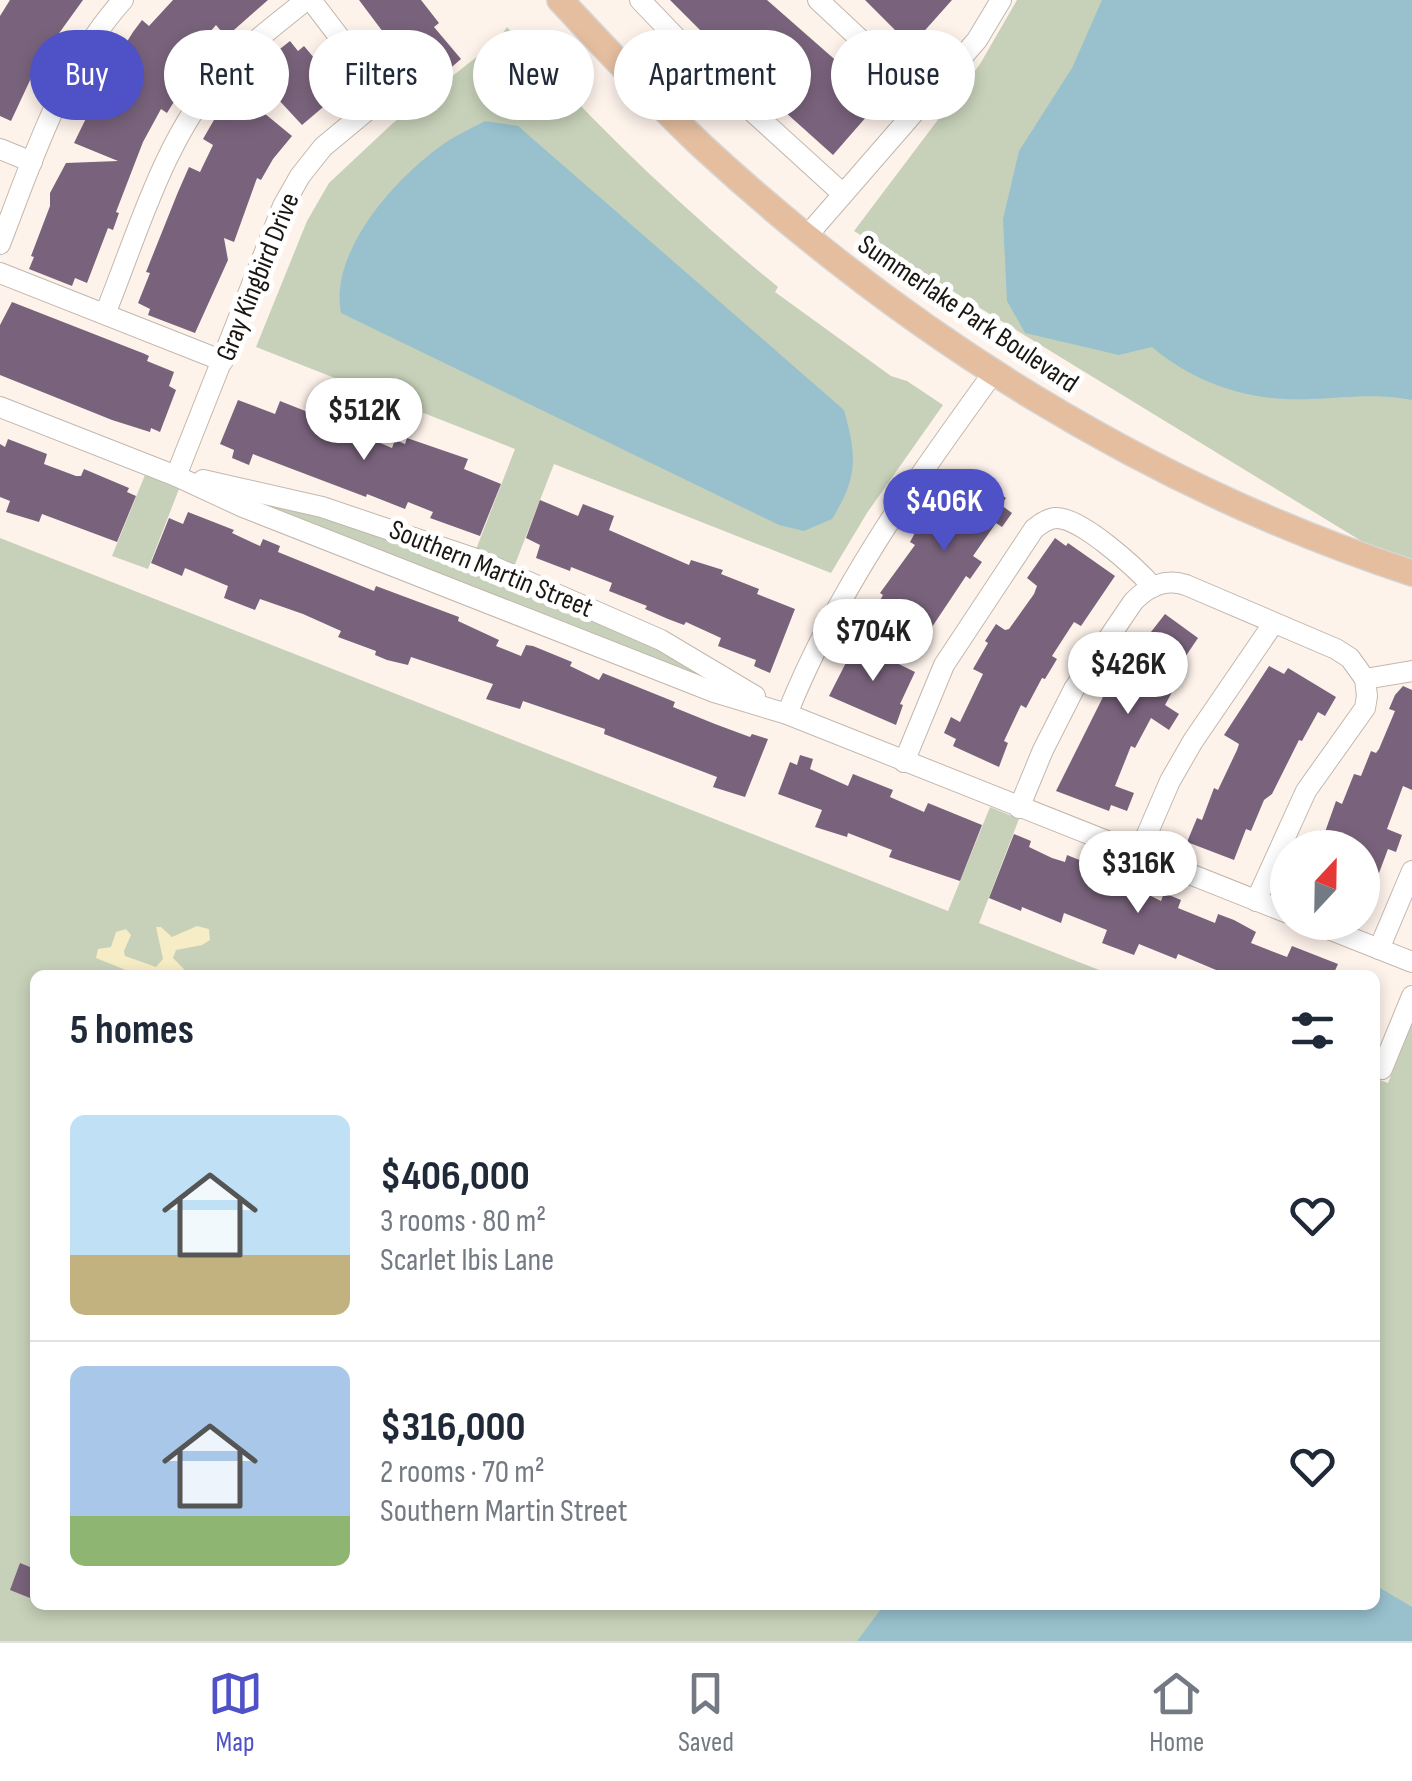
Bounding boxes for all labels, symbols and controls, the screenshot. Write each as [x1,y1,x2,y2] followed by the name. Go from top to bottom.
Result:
[30,30,144,120] chip: Buy
[164,30,289,120] chip: Rent
[309,30,453,120] chip: Filters
[473,30,594,120] chip: New
[614,30,811,120] chip: Apartment
[831,30,975,120] chip: House
[209,188,307,366] street label: Gray Kingbird Drive
[851,228,1085,400] street label: Summerlake Park Boulevard
[294,378,434,463] pin: $512K
[327,391,401,430] text: $512K
[874,469,1014,554] pin: $406K
[905,482,983,521] text: $406K
[384,513,598,625] street label: Southern Martin Street
[803,599,943,684] pin: $704K
[835,612,911,651] text: $704K
[1058,632,1198,717] pin: $426K
[1090,645,1166,684] text: $426K
[1270,830,1380,940] north arrow
[1270,830,1380,940] map controls
[1068,831,1208,916] pin: $316K
[1101,844,1175,883] text: $316K
[1285,1003,1340,1058] icon: filters
[70,1005,194,1056] text: 5 homes
[380,1151,530,1202] text: $406,000
[150,1155,270,1275] icon: home
[1285,1188,1340,1243] icon: heart
[380,1202,546,1241] text: 3 rooms · 80 m²
[380,1241,554,1280] text: Scarlet Ibis Lane
[380,1402,526,1453] text: $316,000
[150,1406,270,1526] icon: home
[1285,1439,1340,1494] icon: heart
[380,1453,545,1492] text: 2 rooms · 70 m²
[380,1492,628,1531] text: Southern Martin Street
[208,1666,263,1759] tab: Map
[678,1666,734,1759] tab: Saved
[1149,1666,1204,1759] tab: Home

